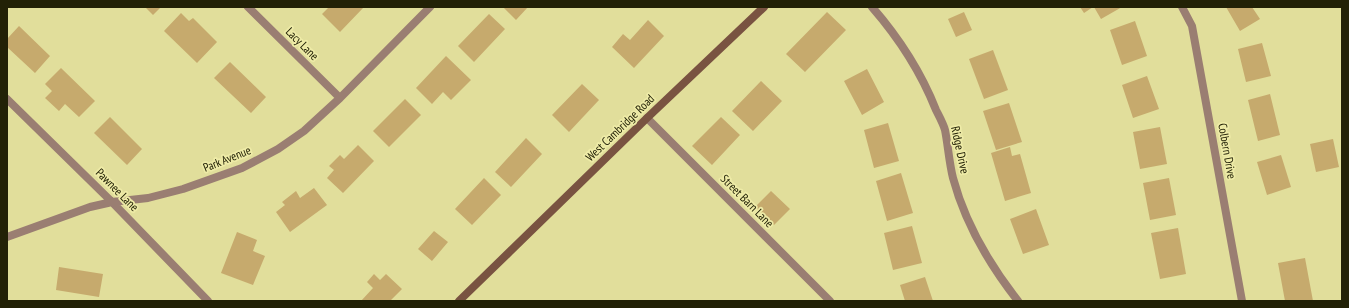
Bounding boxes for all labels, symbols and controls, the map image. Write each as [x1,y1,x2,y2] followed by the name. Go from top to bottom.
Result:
[283,24,322,63] street label: Lacy Lane
[582,91,657,164] street label: West Cambridge Road
[1215,122,1240,180] street label: Colbern Drive
[948,125,973,175] street label: Ridge Drive
[201,142,253,175] street label: Park Avenue
[93,165,142,214] street label: Pawnee Lane
[718,171,777,230] street label: Street Barn Lane

